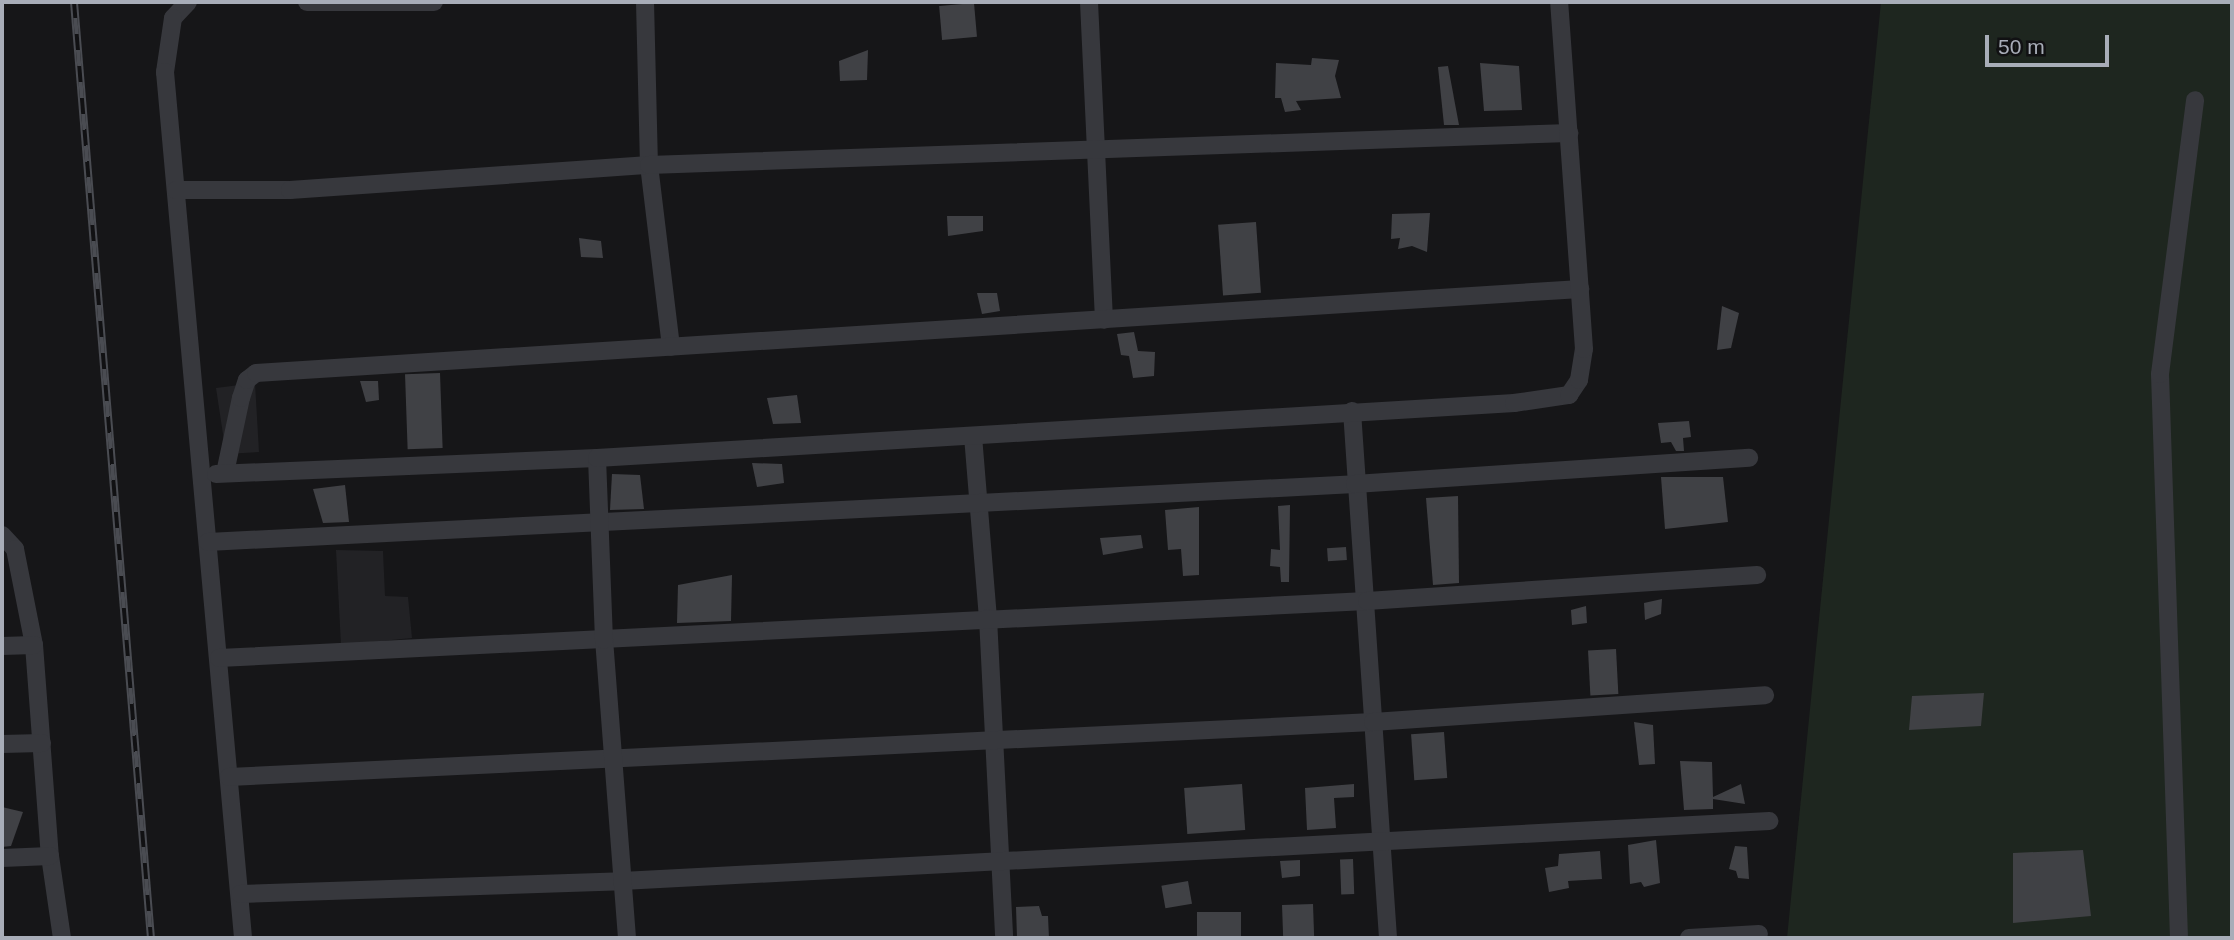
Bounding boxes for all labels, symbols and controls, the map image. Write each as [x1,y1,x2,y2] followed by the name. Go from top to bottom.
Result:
[1989,21,2113,65] scale bar
[1998,35,2045,58] text: 50 m

